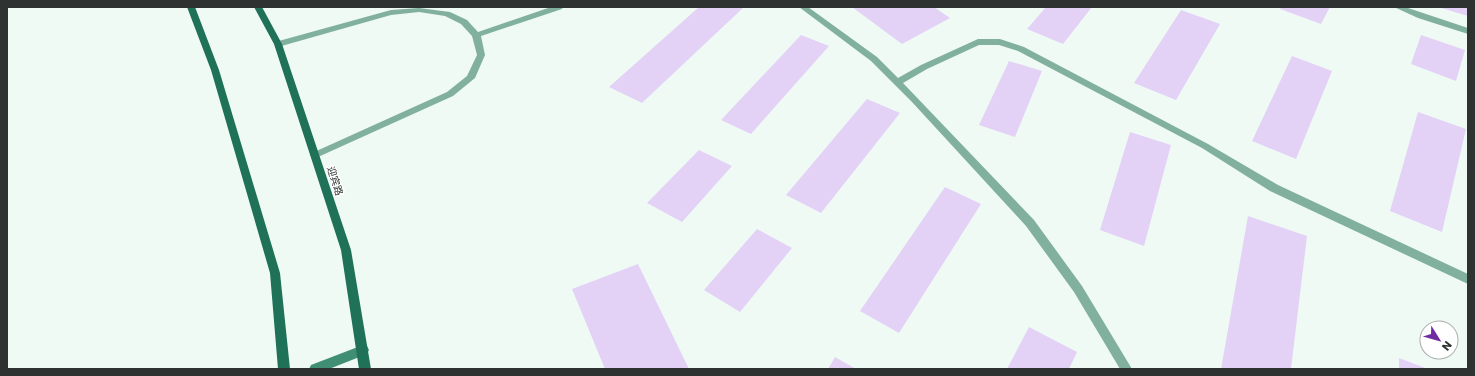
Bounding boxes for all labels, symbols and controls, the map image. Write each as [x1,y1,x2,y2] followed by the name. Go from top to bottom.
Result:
[323,164,347,198] street label: 迎宾路
[1419,320,1459,360] north arrow
[1438,338,1456,354] text: N

